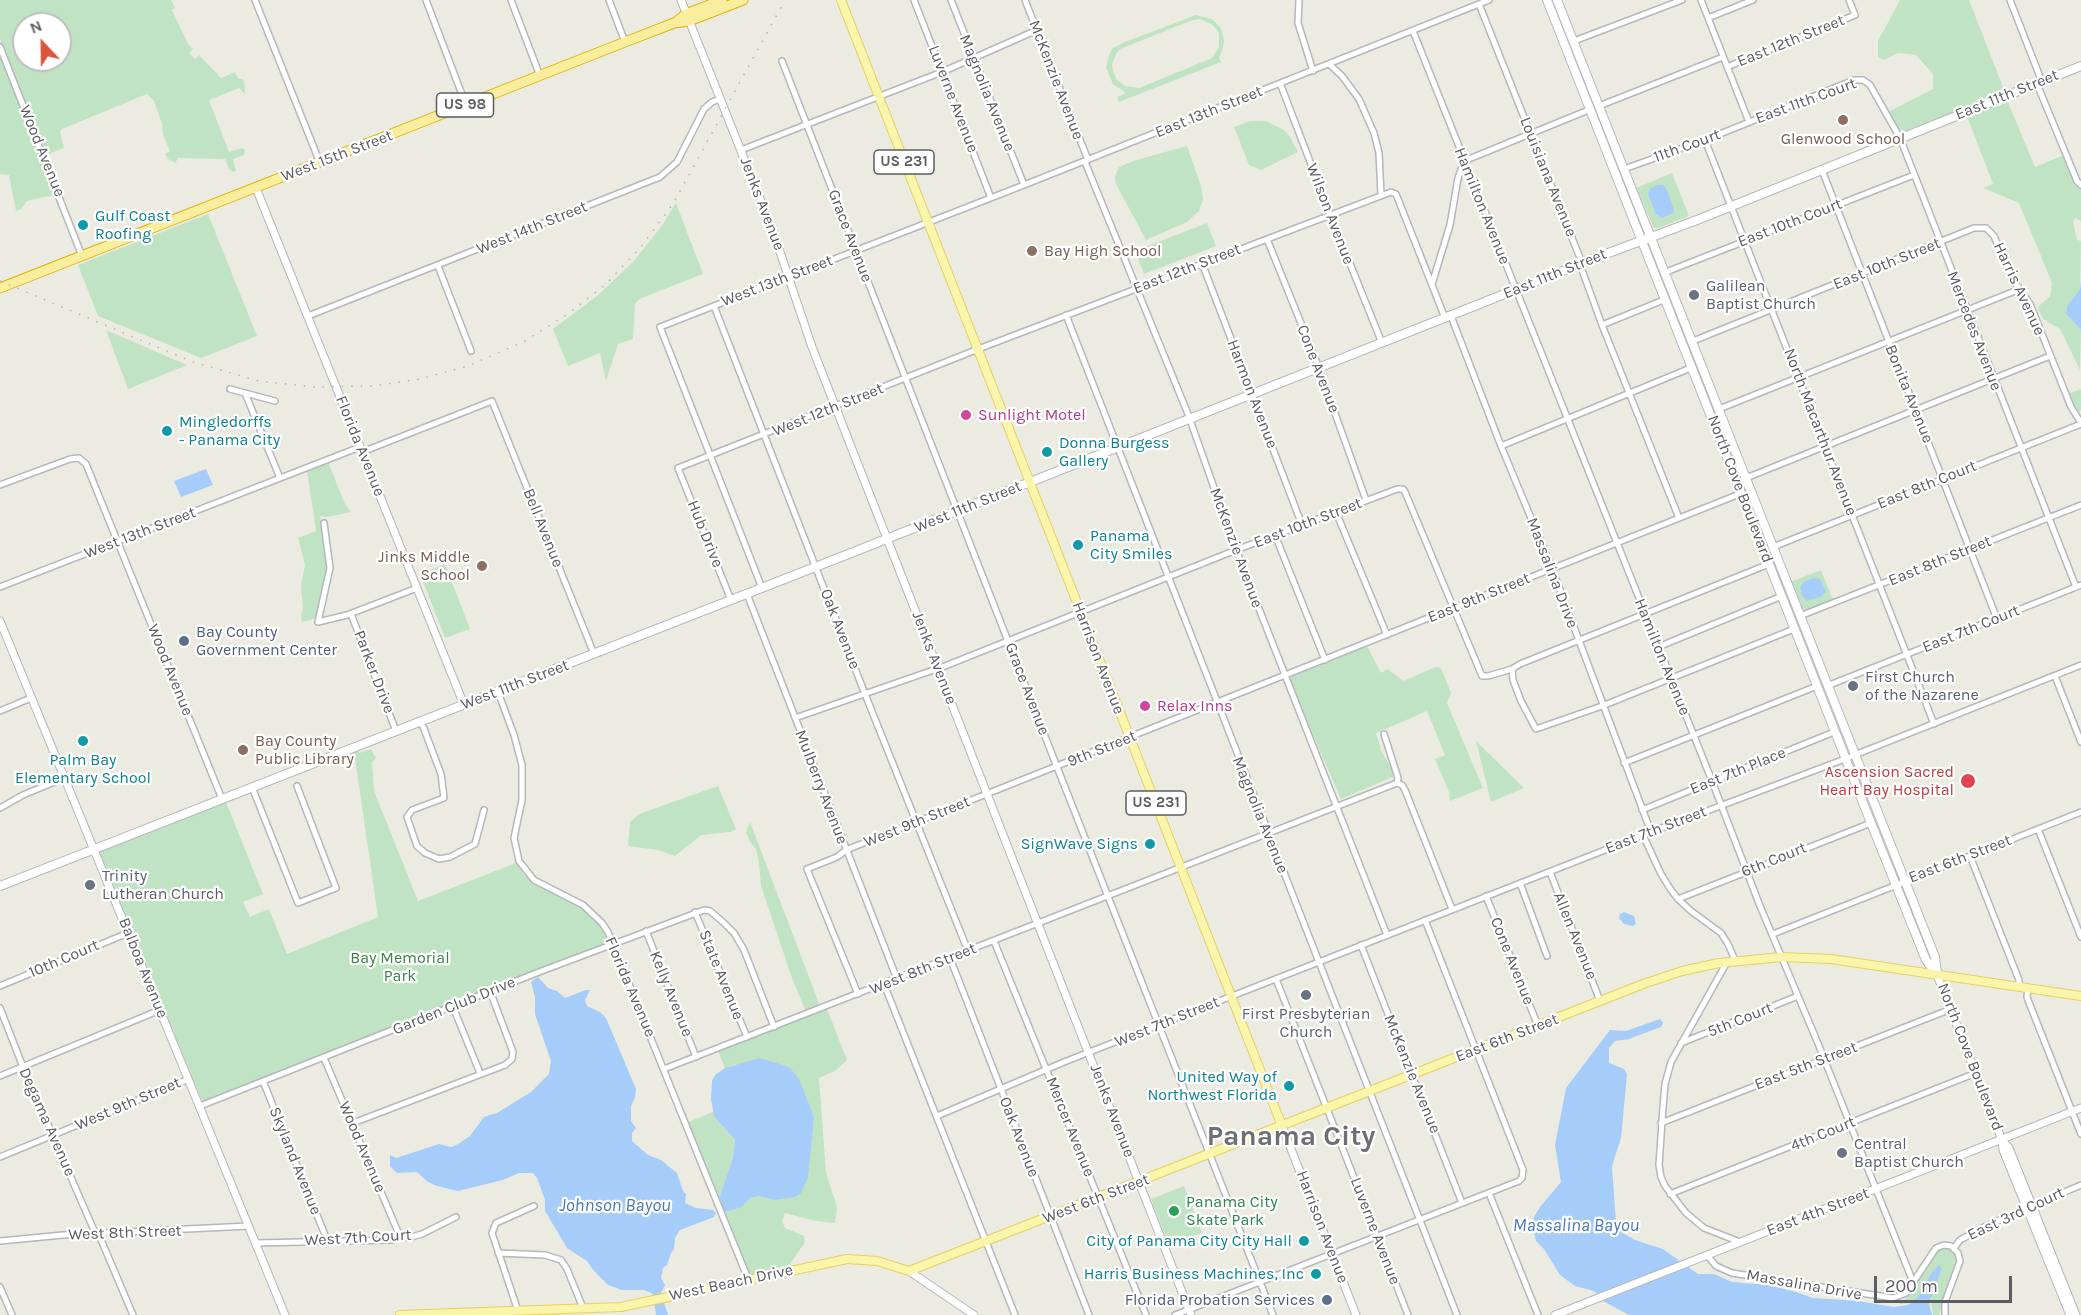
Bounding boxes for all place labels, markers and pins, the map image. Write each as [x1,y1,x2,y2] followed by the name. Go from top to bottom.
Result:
[1836,113,1850,127] marker: Glenwood School
[1781,129,1905,149] place label: Glenwood School
[95,206,171,244] place label: Gulf Coast Roofing
[76,218,90,232] marker: Gulf Coast Roofing
[1044,241,1162,261] place label: Bay High School
[1025,244,1039,258] marker: Bay High School
[1706,276,1816,314] place label: Galilean Baptist Church
[1687,288,1701,302] marker: Galilean Baptist Church
[978,405,1086,425] place label: Sunlight Motel
[959,408,973,422] marker: Sunlight Motel
[179,412,280,450] place label: Mingledorffs - Panama City
[160,424,174,438] marker: Mingledorffs - Panama City
[1059,433,1169,471] place label: Donna Burgess Gallery
[1040,445,1054,459] marker: Donna Burgess Gallery
[1090,526,1172,564] place label: Panama City Smiles
[1071,538,1085,552] marker: Panama City Smiles
[378,547,470,585] place label: Jinks Middle School
[475,559,489,573] marker: Jinks Middle School
[196,622,337,660] place label: Bay County Government Center
[177,634,191,648] marker: Bay County Government Center
[1865,667,1979,705] place label: First Church of the Nazarene
[1846,679,1860,693] marker: First Church of the Nazarene
[1157,696,1232,716] place label: Relax Inns
[1138,699,1152,713] marker: Relax Inns
[255,731,354,769] place label: Bay County Public Library
[76,734,90,748] marker: Palm Bay Elementary School
[236,743,250,757] marker: Bay County Public Library
[15,750,151,788] place label: Palm Bay Elementary School
[1819,762,1954,800] place label: Ascension Sacred Heart Bay Hospital
[1959,772,1977,790] marker: Ascension Sacred Heart Bay Hospital
[1021,834,1138,854] place label: SignWave Signs
[1143,837,1157,851] marker: SignWave Signs
[102,866,224,904] place label: Trinity Lutheran Church
[83,878,97,892] marker: Trinity Lutheran Church
[1299,988,1313,1002] marker: First Presbyterian Church
[1242,1004,1370,1042] place label: First Presbyterian Church
[1147,1067,1277,1105] place label: United Way of Northwest Florida
[1282,1079,1296,1093] marker: United Way of Northwest Florida
[1854,1134,1964,1172] place label: Central Baptist Church
[1835,1146,1849,1160] marker: Central Baptist Church
[1186,1192,1278,1230] place label: Panama City Skate Park
[1167,1204,1181,1218] marker: Panama City Skate Park
[1086,1231,1292,1251] place label: City of Panama City City Hall
[1297,1234,1311,1248] marker: City of Panama City City Hall
[1084,1264,1304,1284] place label: Harris Business Machines, Inc
[1309,1267,1323,1281] marker: Harris Business Machines, Inc
[1125,1290,1315,1310] place label: Florida Probation Services
[1320,1293,1334,1307] marker: Florida Probation Services

